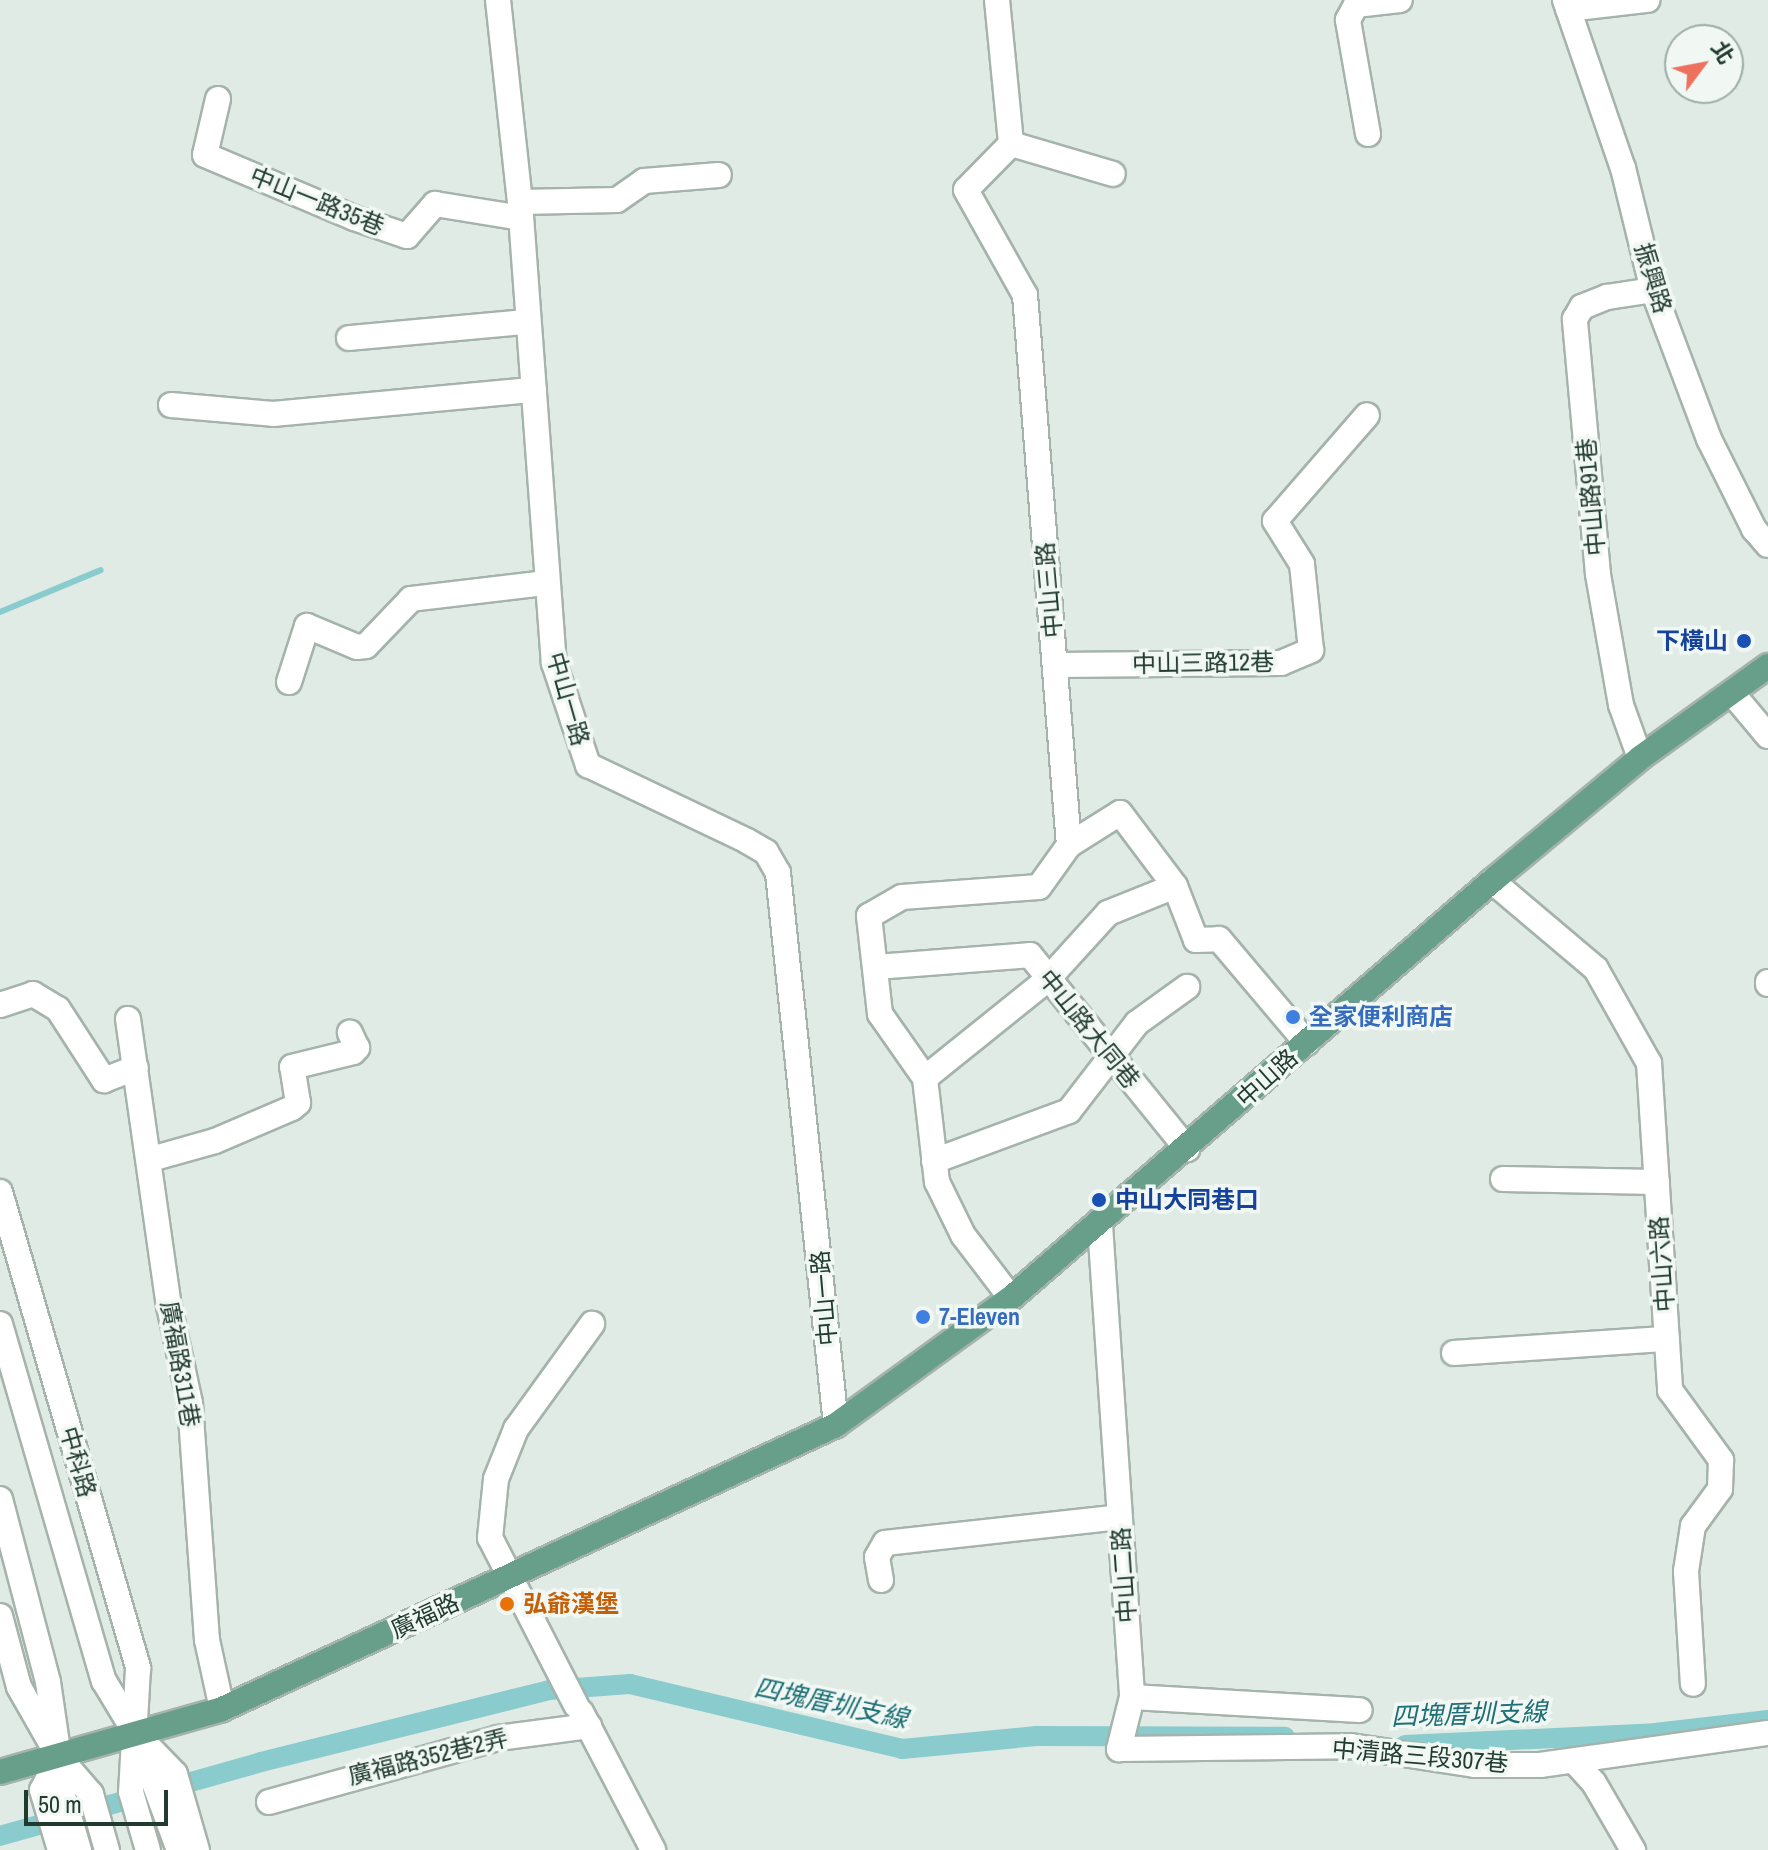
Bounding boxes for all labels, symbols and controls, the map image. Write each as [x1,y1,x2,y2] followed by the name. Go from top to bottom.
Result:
[1664,24,1744,104] north arrow
[1704,35,1741,70] text: 北
[246,161,388,241] street label: 中山一路35巷
[1629,239,1677,317] street label: 振興路
[1572,437,1610,557] street label: 中山路91巷
[1030,541,1068,639] street label: 中山三路
[1656,627,1728,655] place label: 下橫山
[1735,632,1753,650] marker: 下橫山
[1132,647,1274,679] street label: 中山三路12巷
[541,649,595,749] street label: 中山一路
[1032,964,1146,1094] street label: 中山路大同巷
[1309,1003,1453,1031] place label: 全家便利商店
[1284,1008,1302,1026] marker: 全家便利商店
[1231,1043,1303,1113] street label: 中山路
[1115,1186,1259,1214] place label: 中山大同巷口
[1090,1191,1108,1209] marker: 中山大同巷口
[1644,1215,1680,1313] street label: 中山六路
[805,1249,843,1347] street label: 中山一路
[155,1299,205,1429] street label: 廣福路311巷
[939,1303,1020,1331] place label: 7-Eleven
[914,1308,932,1326] marker: 7-Eleven
[54,1423,102,1501] street label: 中科路
[1106,1526,1142,1624] street label: 中山二路
[386,1588,464,1644] street label: 廣福路
[523,1590,619,1618] place label: 弘爺漢堡
[498,1595,516,1613] marker: 弘爺漢堡
[751,1672,911,1734] water label: 四塊厝圳支線
[1391,1696,1547,1732] water label: 四塊厝圳支線
[345,1723,511,1791] street label: 廣福路352巷2弄
[1331,1734,1509,1778] street label: 中清路三段307巷
[28,1774,172,1824] scale bar
[38,1788,82,1820] text: 50 m

